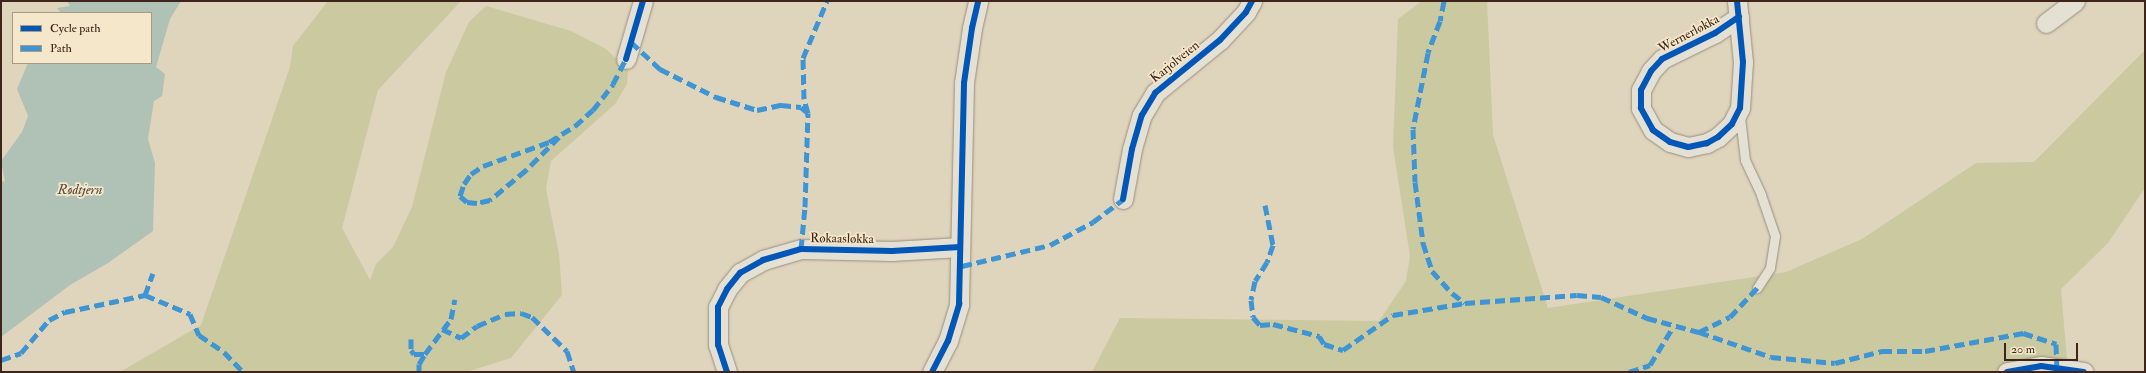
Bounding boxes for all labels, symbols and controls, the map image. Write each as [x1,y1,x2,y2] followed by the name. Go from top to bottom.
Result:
[12,12,152,64] legend
[1656,12,1722,56] street label: Wernerløkka
[50,21,100,36] text: Cycle path
[1147,38,1203,86] street label: Karjolveien
[50,41,72,56] text: Path
[58,182,102,198] water label: Rødtjern
[810,231,874,247] street label: Røkaasløkka
[2006,335,2080,361] scale bar
[2011,342,2035,357] text: 20 m

